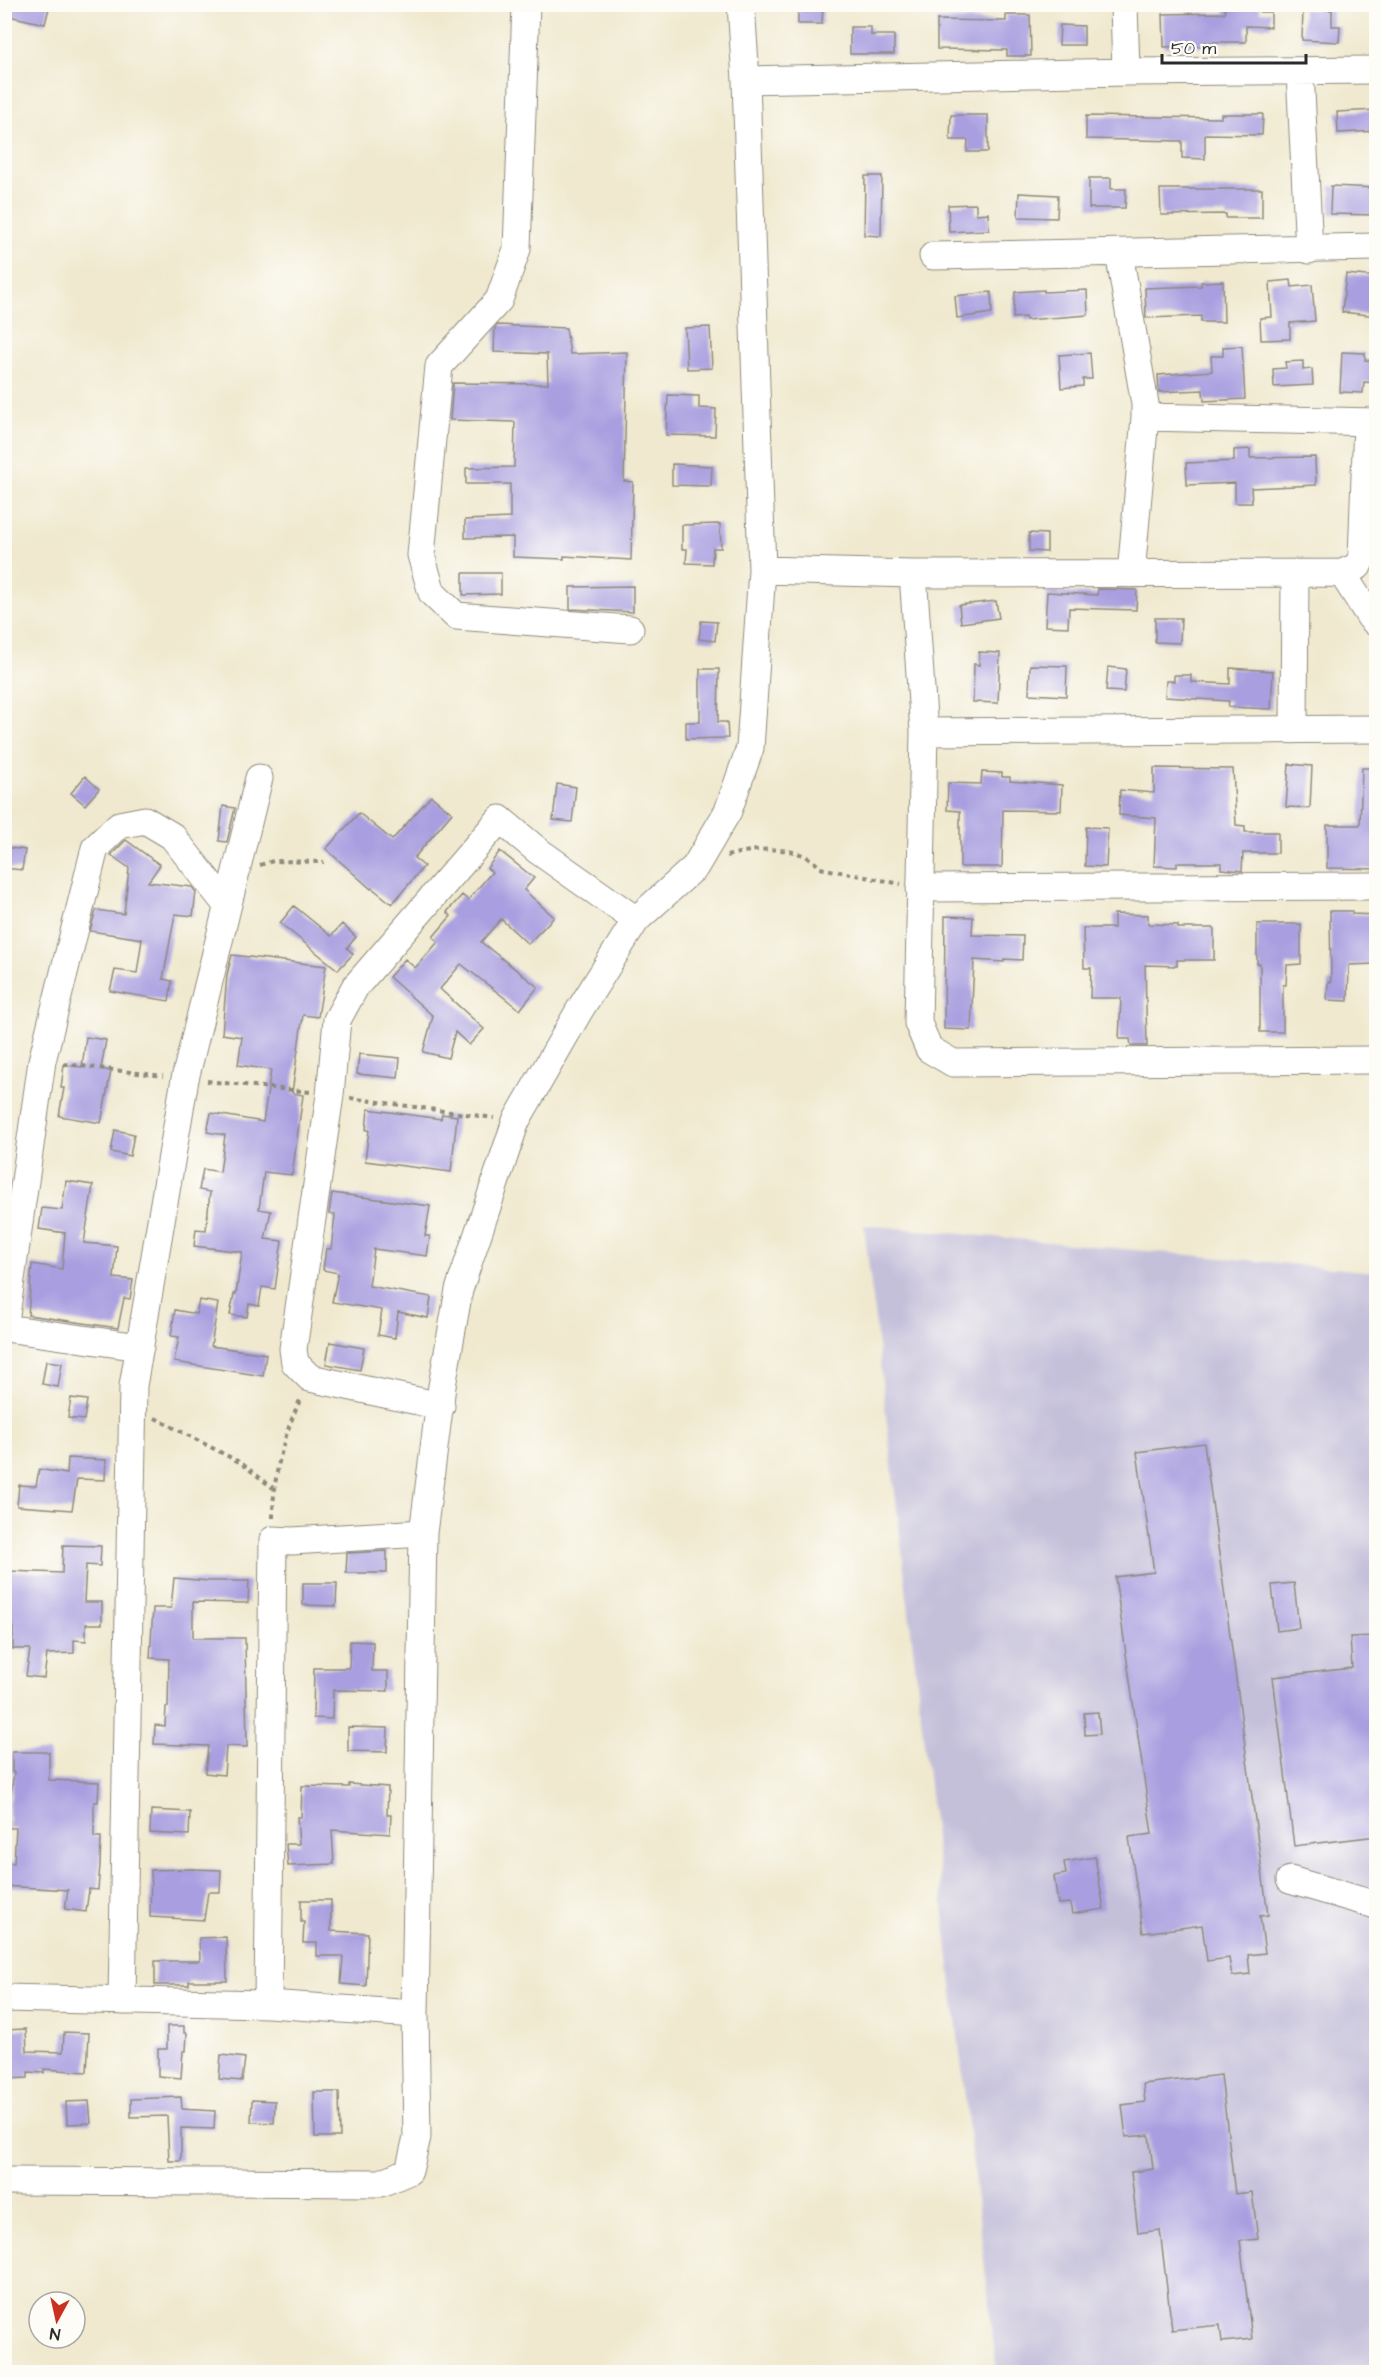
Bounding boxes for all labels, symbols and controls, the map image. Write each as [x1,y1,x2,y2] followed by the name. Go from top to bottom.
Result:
[1162,27,1306,65] scale bar
[1171,36,1216,61] text: 50 m
[27,2290,87,2350] north arrow
[49,2322,62,2345] text: N

